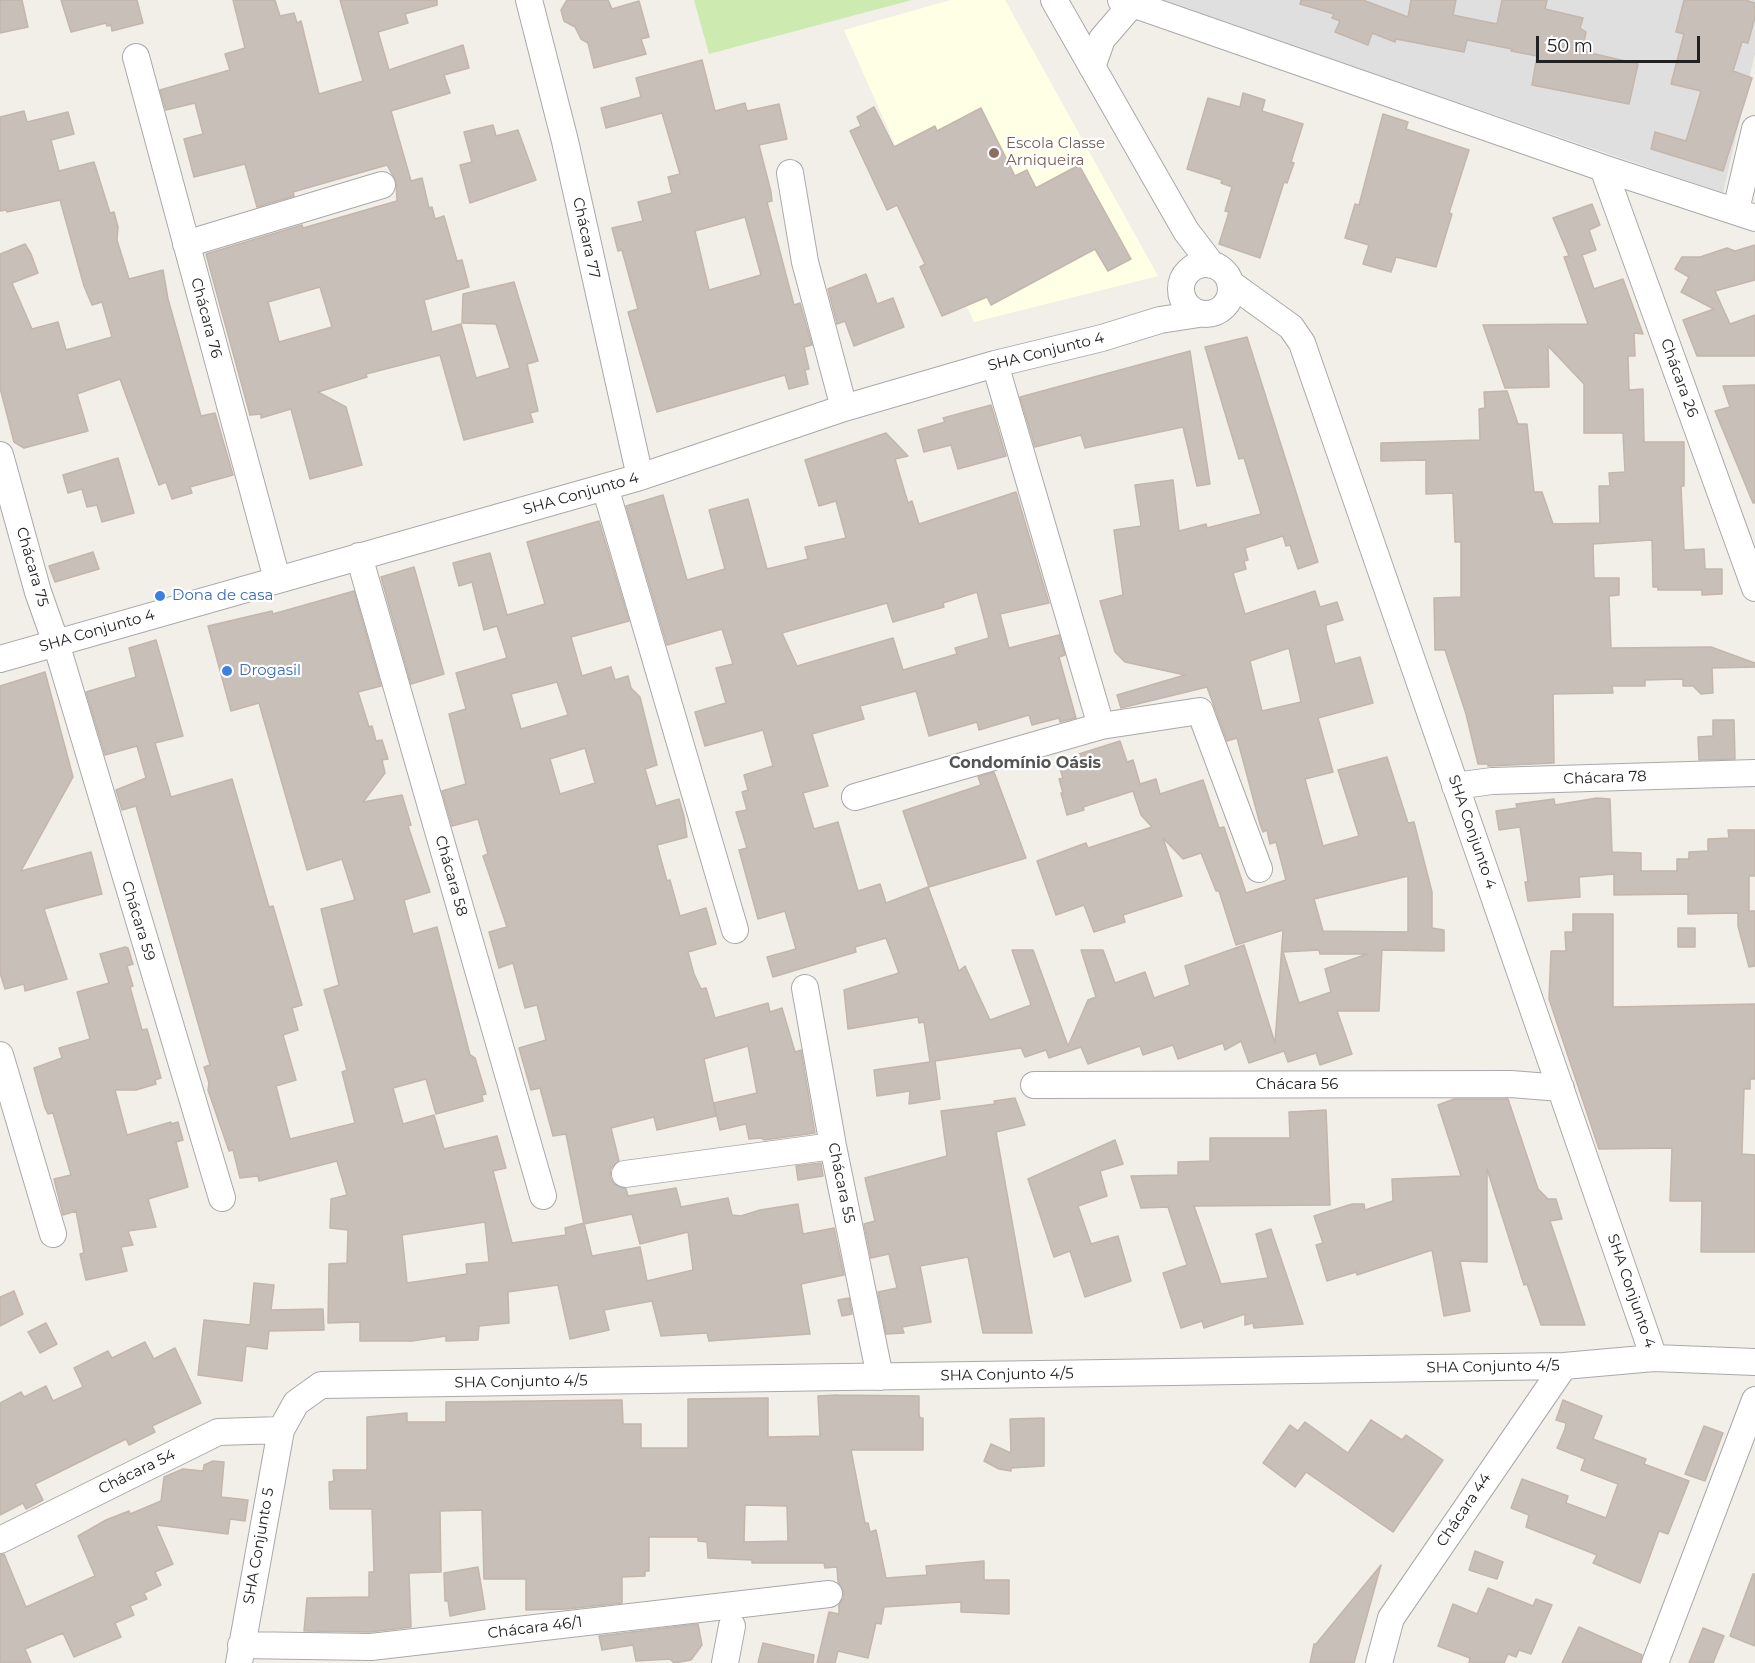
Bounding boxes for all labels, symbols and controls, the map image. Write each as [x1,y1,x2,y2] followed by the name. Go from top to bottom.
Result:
[1539,24,1702,62] scale bar
[1547,35,1593,57] text: 50 m
[1006,135,1105,170] place label: Escola Classe Arniqueira
[987,146,1001,160] marker: Escola Classe Arniqueira
[569,196,603,280] street label: Chácara 77
[187,276,225,360] street label: Chácara 76
[986,329,1106,375] street label: SHA Conjunto 4
[1656,336,1702,420] street label: Chácara 26
[521,469,641,519] street label: SHA Conjunto 4
[12,525,52,609] street label: Chácara 75
[172,587,273,605] place label: Dona de casa
[153,589,167,603] marker: Dona de casa
[37,606,157,656] street label: SHA Conjunto 4
[239,662,301,680] place label: Drogasil
[220,664,234,678] marker: Drogasil
[949,753,1101,773] district label: Condomínio Oásis
[1563,768,1647,788] street label: Chácara 78
[1444,773,1500,891] street label: SHA Conjunto 4
[431,834,471,918] street label: Chácara 58
[117,879,159,963] street label: Chácara 59
[1256,1076,1338,1094] street label: Chácara 56
[824,1141,858,1225] street label: Chácara 55
[1603,1232,1659,1350] street label: SHA Conjunto 4
[1426,1357,1560,1377] street label: SHA Conjunto 4/5
[940,1365,1074,1385] street label: SHA Conjunto 4/5
[454,1372,588,1392] street label: SHA Conjunto 4/5
[96,1446,178,1498] street label: Chácara 54
[1433,1470,1495,1550] street label: Chácara 44
[240,1486,278,1606] street label: SHA Conjunto 5
[487,1613,583,1643] street label: Chácara 46/1

